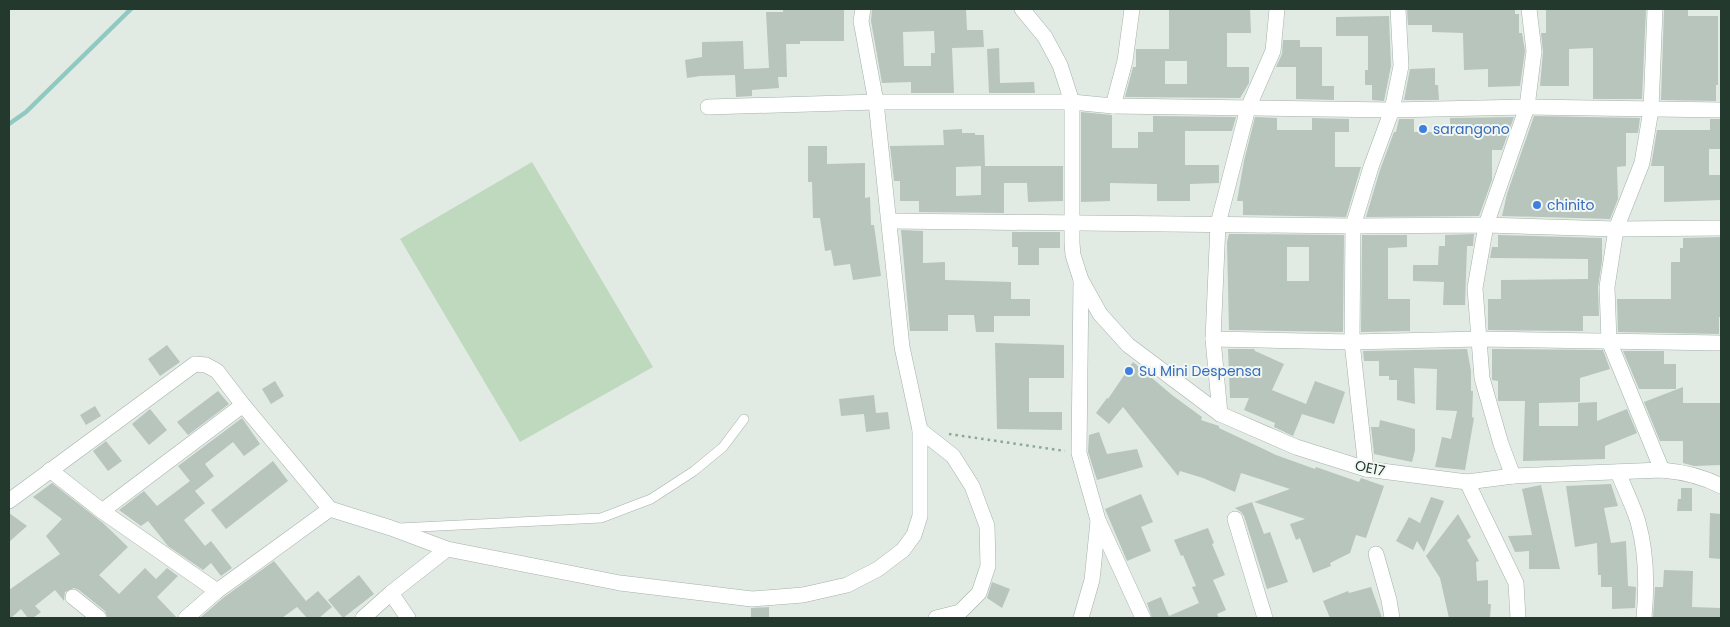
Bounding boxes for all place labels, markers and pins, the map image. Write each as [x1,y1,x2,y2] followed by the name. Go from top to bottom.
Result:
[1433,119,1510,139] place label: sarangono
[1417,123,1429,135] marker: sarangono
[1547,195,1594,215] place label: chinito
[1531,199,1543,211] marker: chinito
[1139,361,1261,381] place label: Su Mini Despensa
[1123,365,1135,377] marker: Su Mini Despensa

